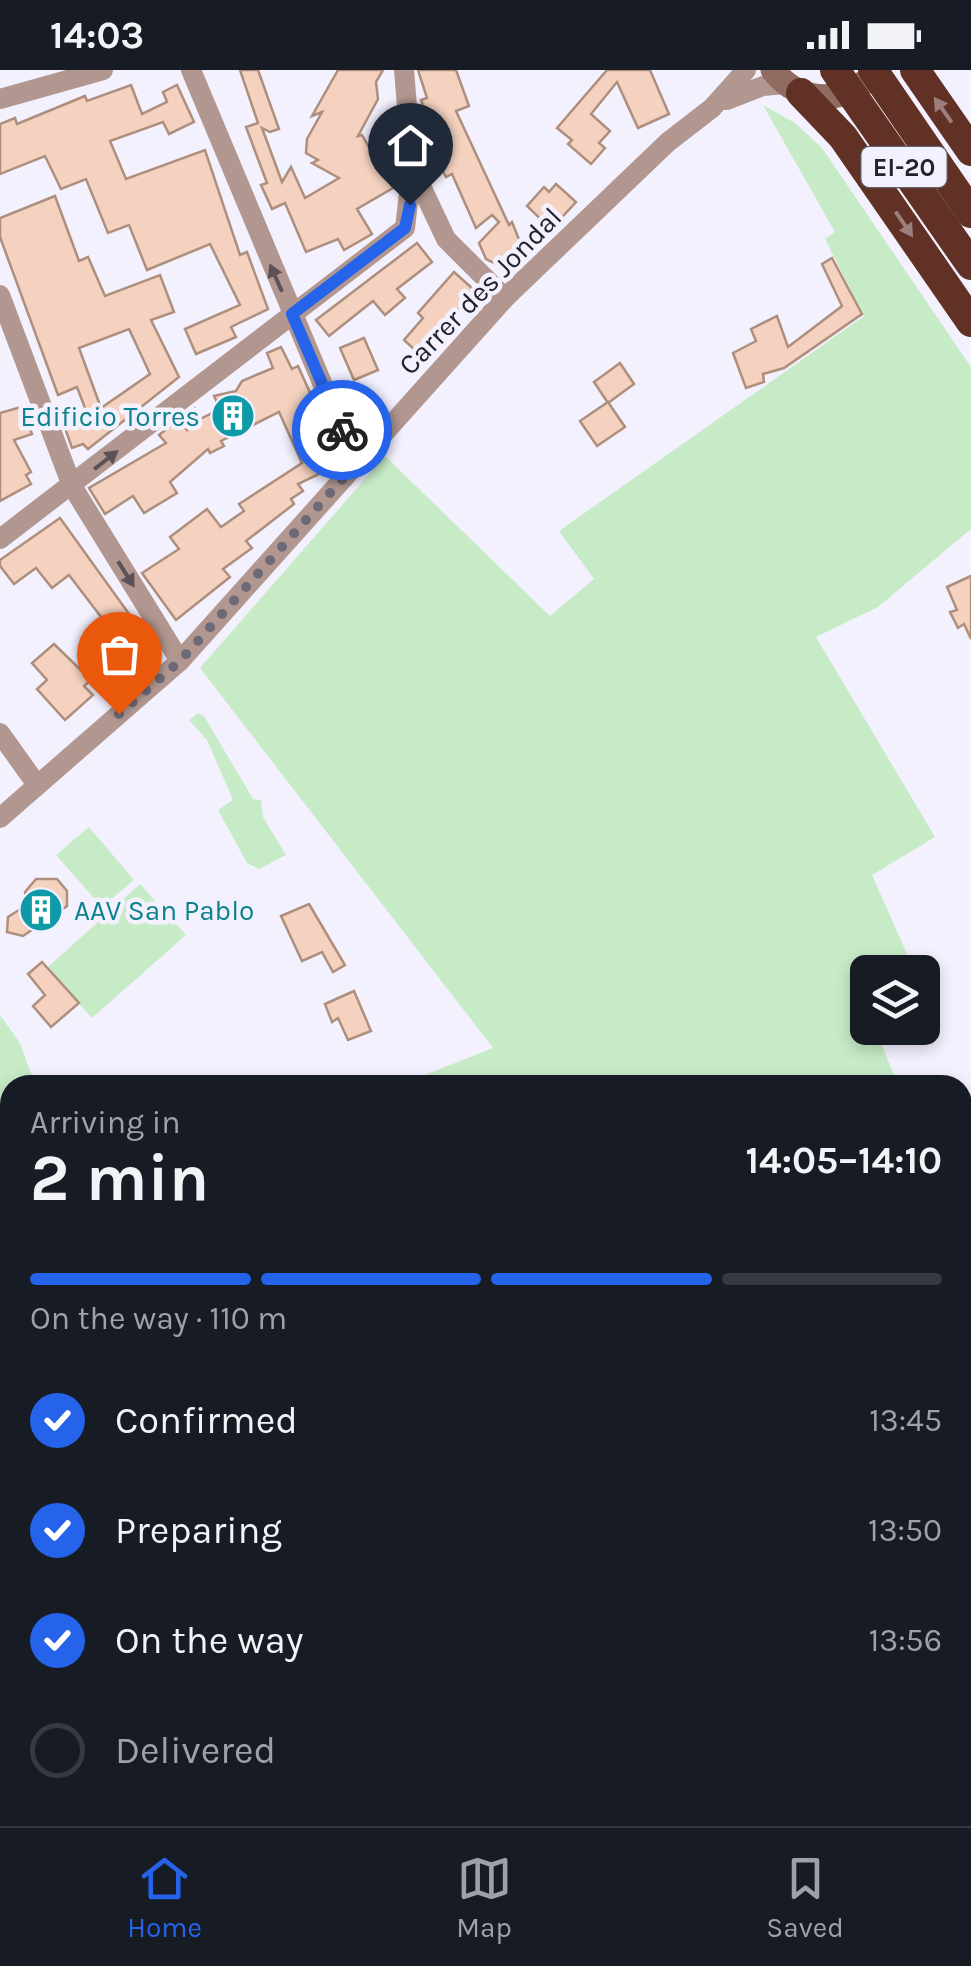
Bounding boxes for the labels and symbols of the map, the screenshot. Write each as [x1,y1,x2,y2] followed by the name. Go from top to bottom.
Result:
[934,97,953,124] one-way arrow
[368,103,453,206] pin
[862,147,946,187] road number: EI-20
[392,201,568,381] street label: Carrer des Jondal
[894,210,913,237] one-way arrow
[268,263,284,293] one-way arrow
[292,380,392,480] courier
[210,393,256,439] building icon: Edificio Torres
[20,400,200,433] place label: Edificio Torres
[94,450,119,471] one-way arrow
[117,560,134,588] one-way arrow
[77,612,162,715] pin
[18,887,64,933] building icon: AAV San Pablo
[74,894,254,927] place label: AAV San Pablo

